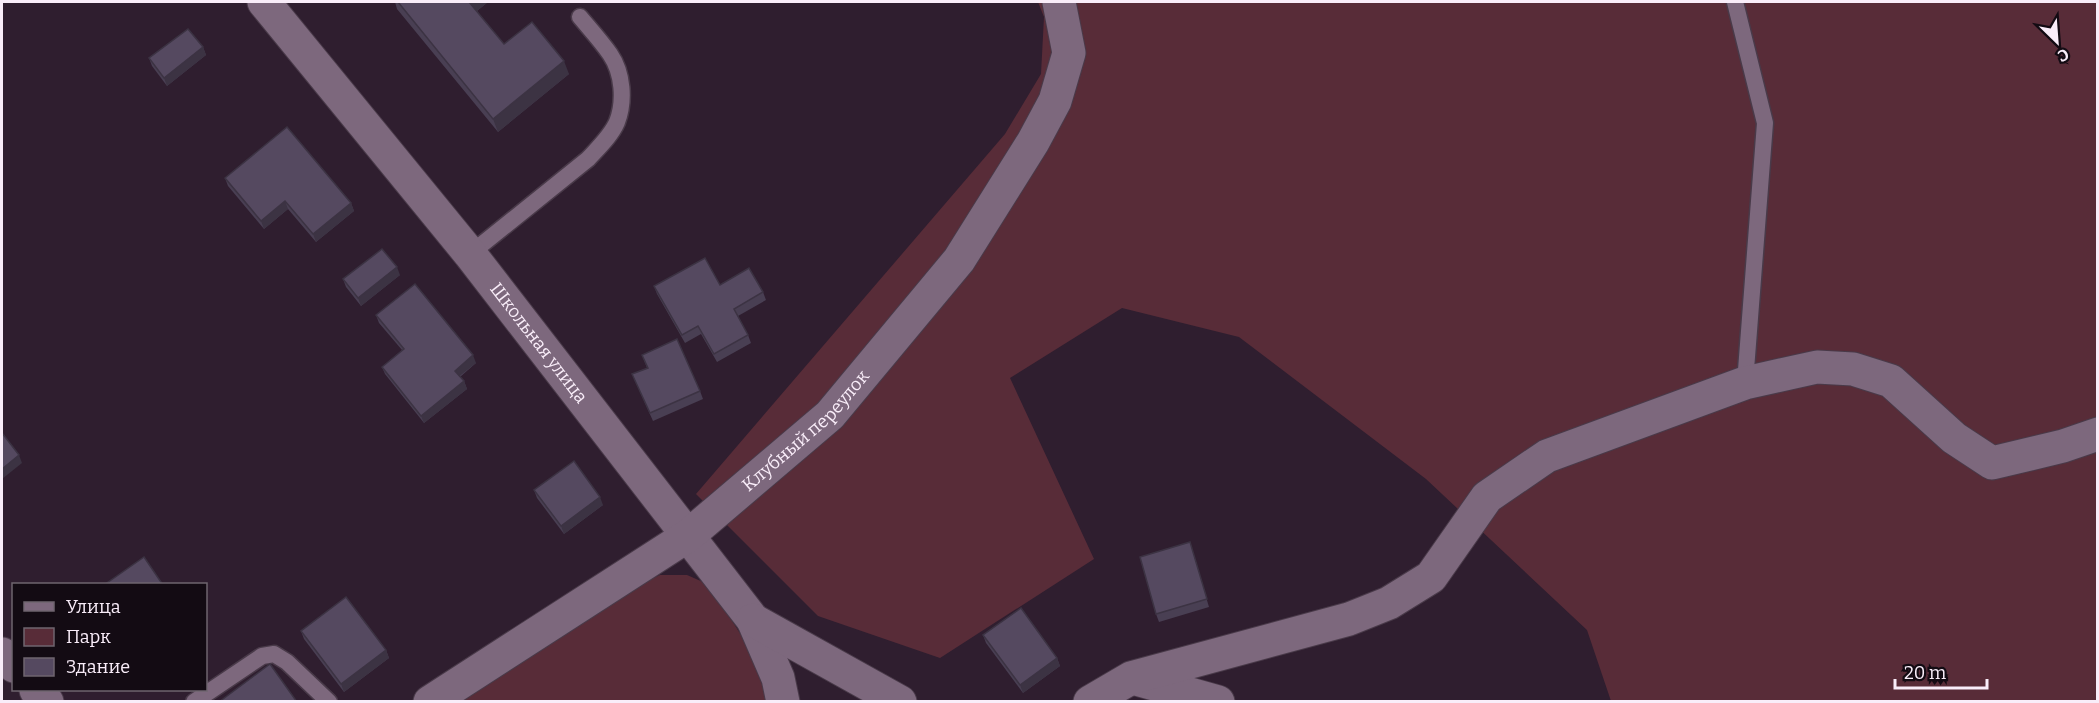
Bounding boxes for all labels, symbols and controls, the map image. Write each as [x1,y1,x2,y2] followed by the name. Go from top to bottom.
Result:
[2027,12,2087,72] north arrow
[2055,44,2072,66] text: С
[485,278,592,408] street label: Школьная улица
[738,365,874,496] street label: Клубный переулок
[12,583,207,691] legend
[66,596,121,618] text: Улица
[66,626,111,648] text: Парк
[1895,652,1986,690] scale bar
[66,656,130,678] text: Здание
[1904,662,1946,684] text: 20 m

